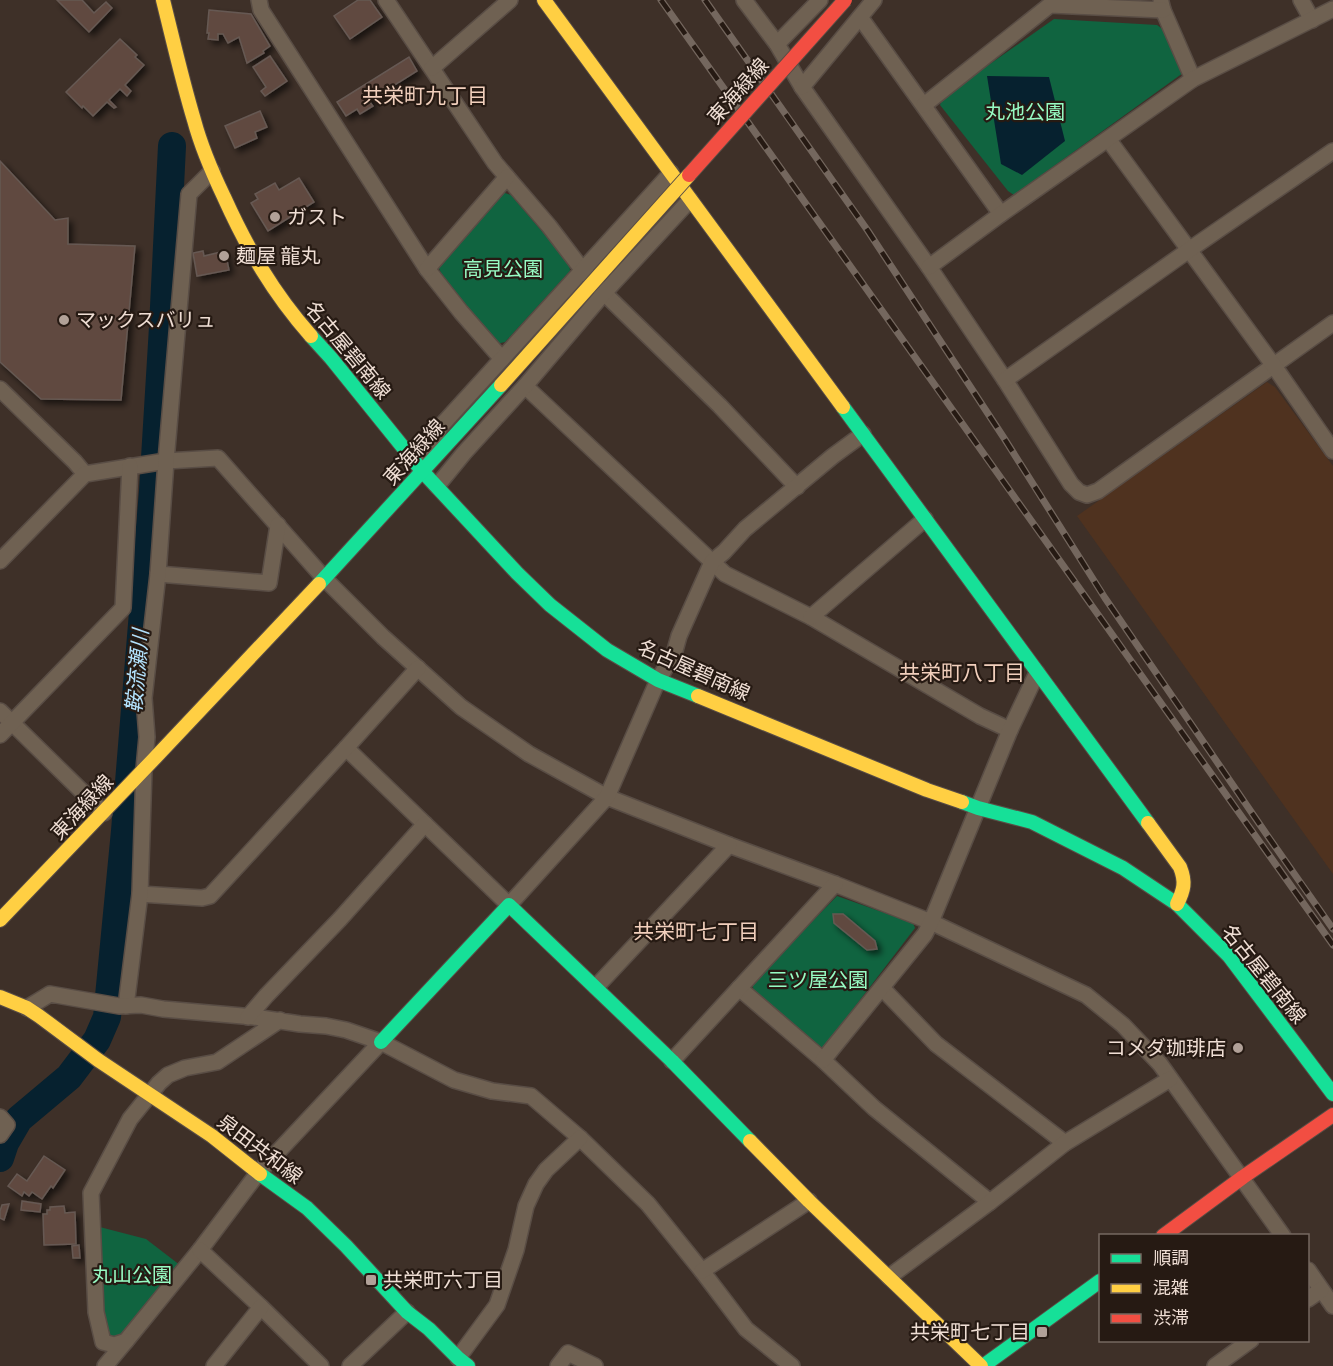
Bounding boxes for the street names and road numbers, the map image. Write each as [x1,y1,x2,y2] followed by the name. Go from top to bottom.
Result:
[702,53,774,129] street label: 東海緑線
[300,296,396,404] street label: 名古屋碧南線
[378,414,450,490] street label: 東海緑線
[634,635,754,705] street label: 名古屋碧南線
[46,770,118,844] street label: 東海緑線
[1217,920,1311,1028] street label: 名古屋碧南線
[213,1109,307,1189] street label: 泉田共和線

